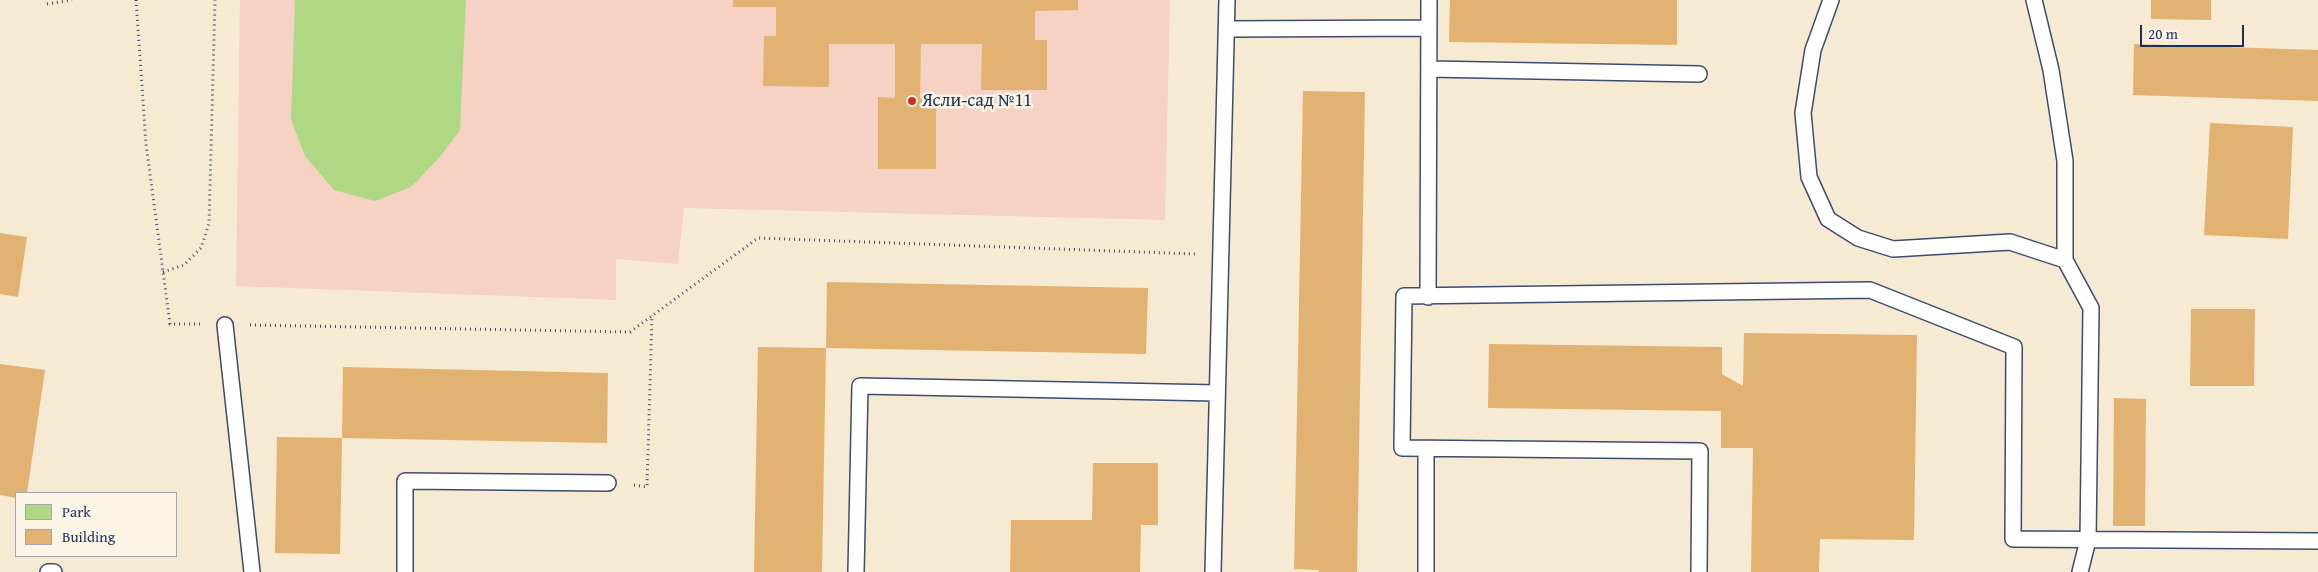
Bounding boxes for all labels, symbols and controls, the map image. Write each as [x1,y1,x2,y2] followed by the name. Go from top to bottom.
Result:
[2143,15,2247,47] scale bar
[2148,23,2178,44] text: 20 m
[922,90,1032,112] place label: Ясли-сад №11
[906,95,918,107] marker: Ясли-сад №11
[15,492,178,557] legend
[62,501,91,522] text: Park
[62,526,115,547] text: Building

